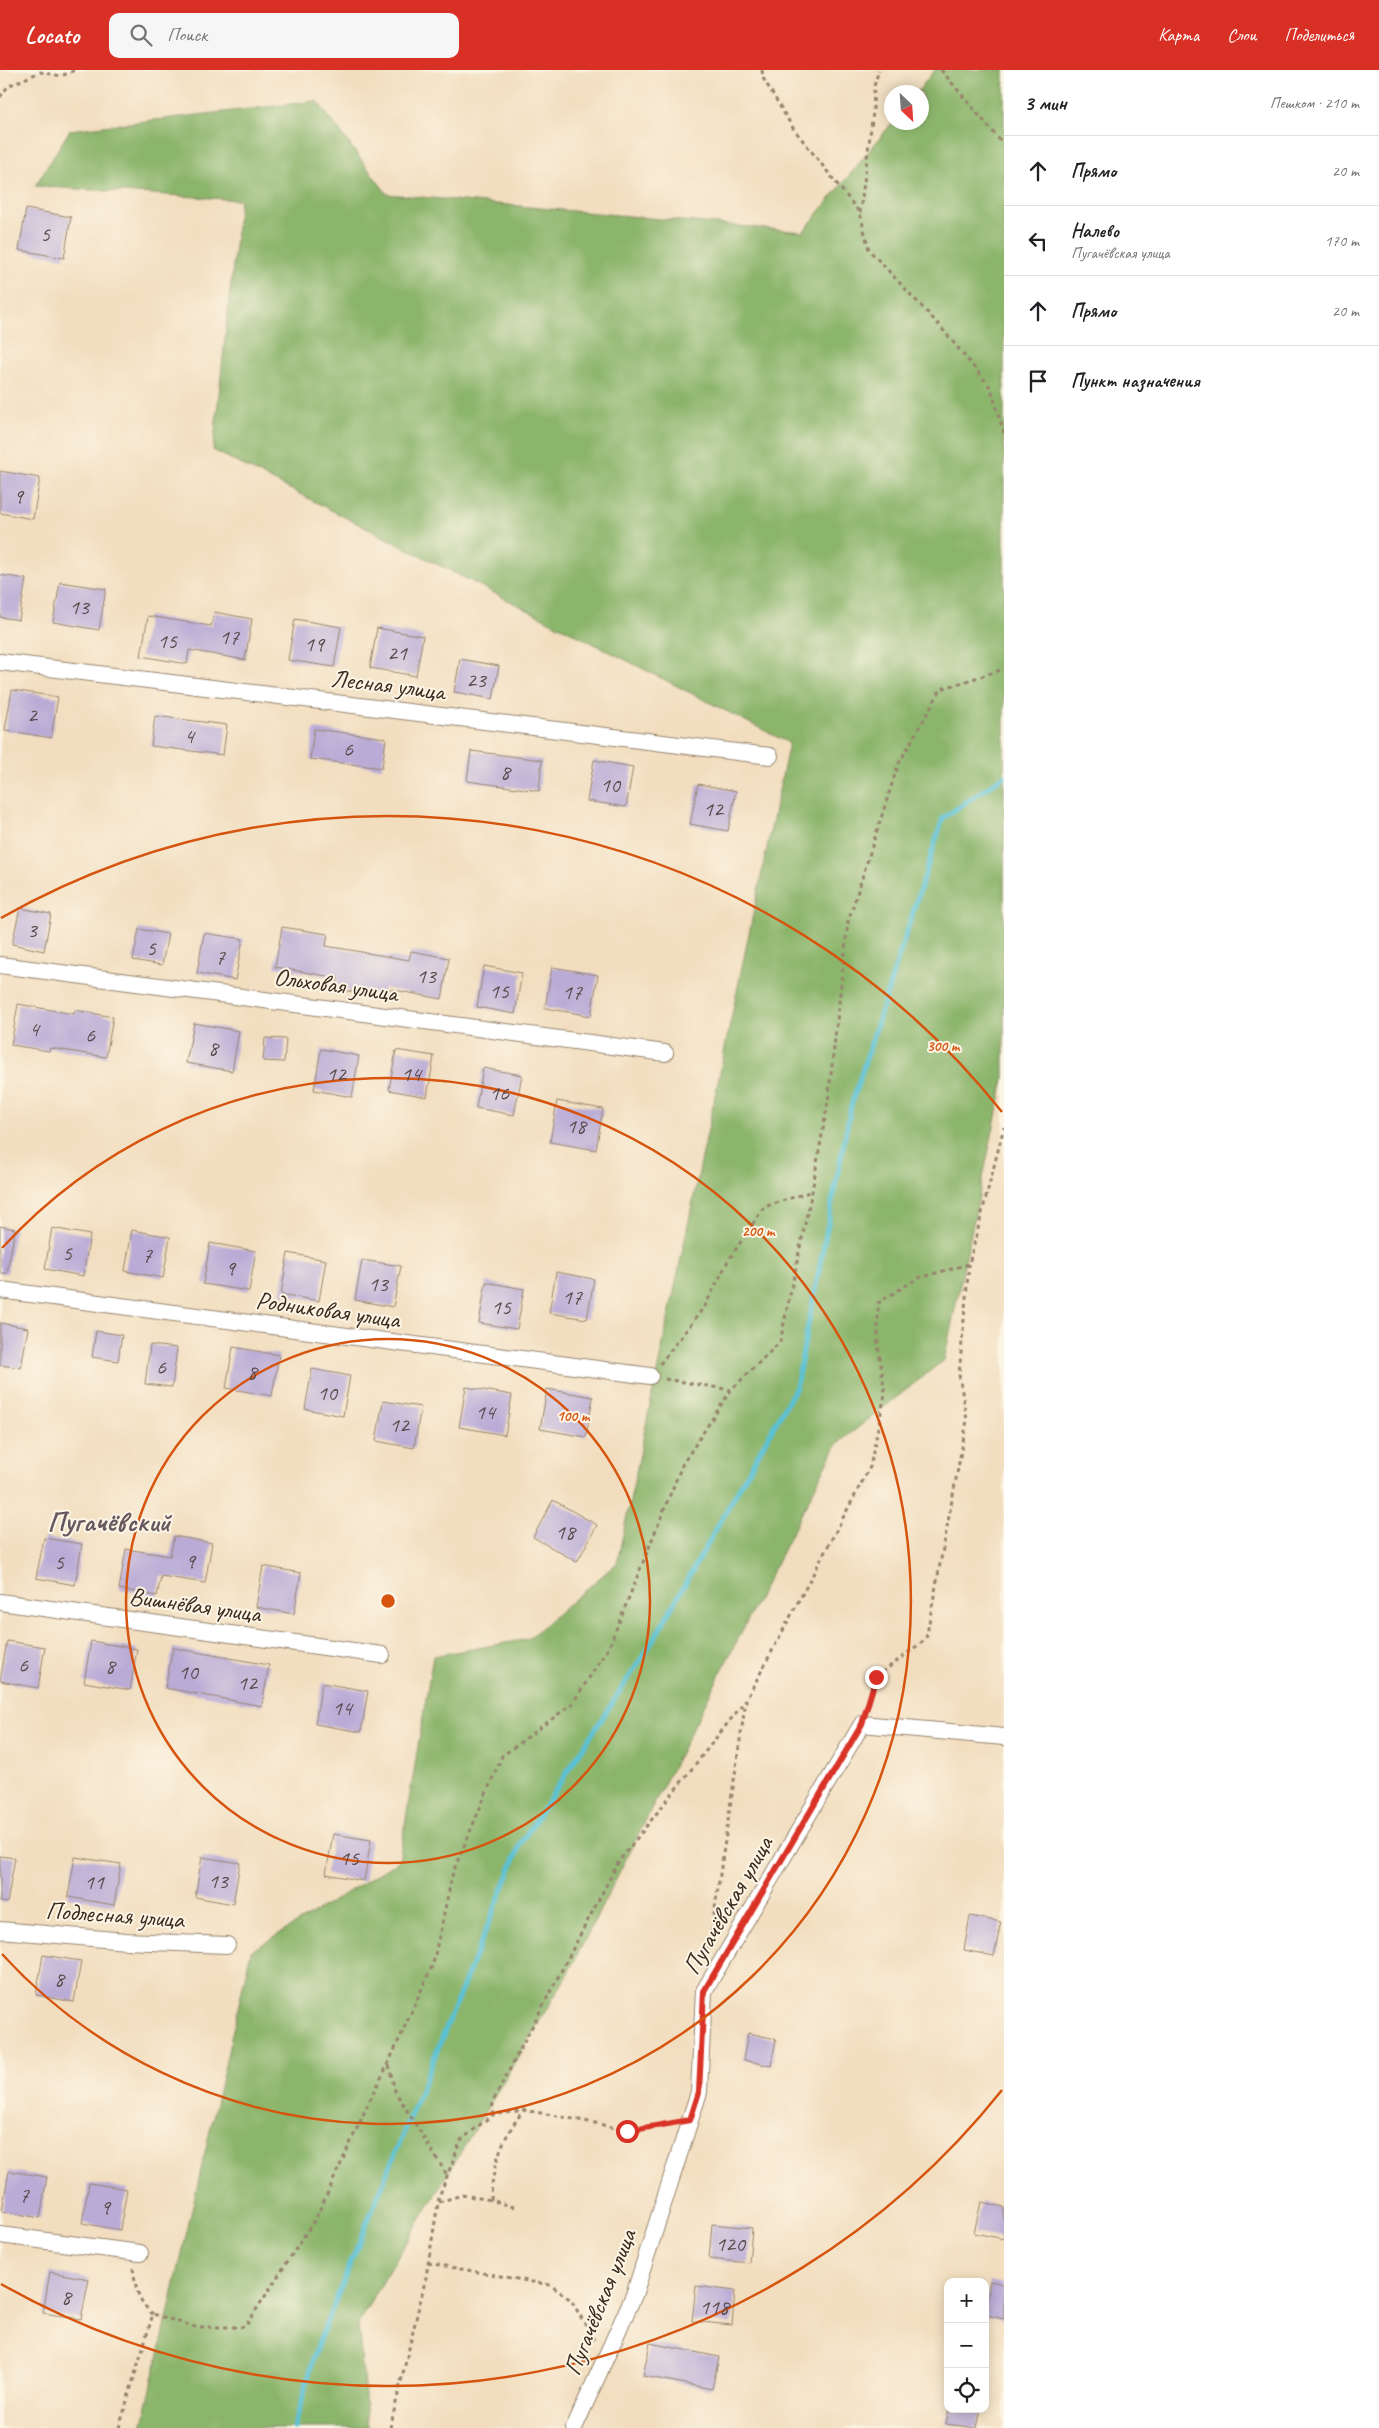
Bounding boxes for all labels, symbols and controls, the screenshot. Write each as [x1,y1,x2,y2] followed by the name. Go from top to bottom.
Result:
[109,13,459,58] search box
[25,20,79,50] text: Locato
[127,21,155,49] icon: search
[167,23,207,47] text: Поиск
[1158,24,1199,46] text: Карта
[1227,24,1256,46] text: Слои
[1284,24,1354,46] text: Поделиться
[884,85,929,130] north arrow
[1024,90,1067,116] text: 3 мин
[1270,93,1359,113] text: Пешком · 210 m
[1024,157,1052,185] icon: ahead
[1071,159,1116,183] text: Прямо
[1332,161,1359,181] text: 20 m
[1071,219,1119,243] text: Налево
[40,220,51,248] house number: 5
[1024,227,1052,255] icon: left
[1325,231,1359,251] text: 170 m
[1071,243,1170,263] text: Пугачёвская улица
[1024,297,1052,325] icon: ahead
[1071,299,1116,323] text: Прямо
[1332,301,1359,321] text: 20 m
[1024,367,1052,395] icon: arrive
[1071,369,1200,393] text: Пункт назначения
[13,482,25,510] house number: 9
[69,593,91,621] house number: 13
[219,623,240,651] house number: 17
[157,627,178,655] house number: 15
[304,630,326,658] house number: 19
[387,639,408,667] house number: 21
[329,662,449,708] street label: Лесная улица
[466,666,488,694] house number: 23
[27,701,39,729] house number: 2
[184,722,196,750] house number: 4
[343,735,354,763] house number: 6
[500,758,512,786] house number: 8
[600,771,622,799] house number: 10
[703,795,725,823] house number: 12
[27,916,39,944] house number: 3
[146,934,157,962] house number: 5
[215,943,226,971] house number: 7
[272,960,403,1010] street label: Ольховая улица
[416,962,438,990] house number: 13
[489,977,510,1005] house number: 15
[562,978,583,1006] house number: 17
[29,1015,41,1043] house number: 4
[85,1021,96,1049] house number: 6
[208,1034,220,1062] house number: 8
[927,1037,961,1056] text: 300 m
[326,1060,348,1088] house number: 12
[401,1060,423,1088] house number: 14
[489,1079,510,1107] house number: 16
[566,1112,588,1140] house number: 18
[742,1222,776,1241] text: 200 m
[62,1239,73,1267] house number: 5
[142,1241,153,1269] house number: 7
[225,1254,237,1282] house number: 9
[368,1270,390,1298] house number: 13
[562,1283,583,1311] house number: 17
[254,1284,404,1336] street label: Родниковая улица
[491,1293,512,1321] house number: 15
[156,1353,167,1381] house number: 6
[247,1358,259,1386] house number: 8
[317,1379,339,1407] house number: 10
[475,1398,497,1426] house number: 14
[557,1407,591,1426] text: 100 m
[389,1411,411,1439] house number: 12
[48,1504,173,1539] district label: Пугачёвский
[555,1518,577,1546] house number: 18
[185,1547,197,1575] house number: 9
[54,1548,65,1576] house number: 5
[127,1580,265,1630] street label: Вишнёвая улица
[379,1592,397,1610] centre of rings
[18,1651,29,1679] house number: 6
[105,1652,117,1680] house number: 8
[178,1658,200,1686] house number: 10
[865,1666,888,1689] route end
[237,1669,259,1697] house number: 12
[332,1694,354,1722] house number: 14
[675,1829,781,1980] street label: Пугачёвская улица
[339,1844,360,1872] house number: 15
[208,1867,230,1895] house number: 13
[84,1868,105,1896] house number: 11
[45,1894,187,1936] street label: Подлесная улица
[54,1965,66,1993] house number: 8
[616,2120,639,2143] route start
[19,2181,30,2209] house number: 7
[100,2193,112,2221] house number: 9
[556,2223,644,2380] street label: Пугачёвская улица
[715,2230,747,2258] house number: 120
[944,2278,989,2413] map controls
[944,2278,989,2323] button: +
[61,2283,73,2311] house number: 8
[699,2293,731,2321] house number: 118
[944,2323,989,2368] button: −
[944,2368,989,2413] button: locate

